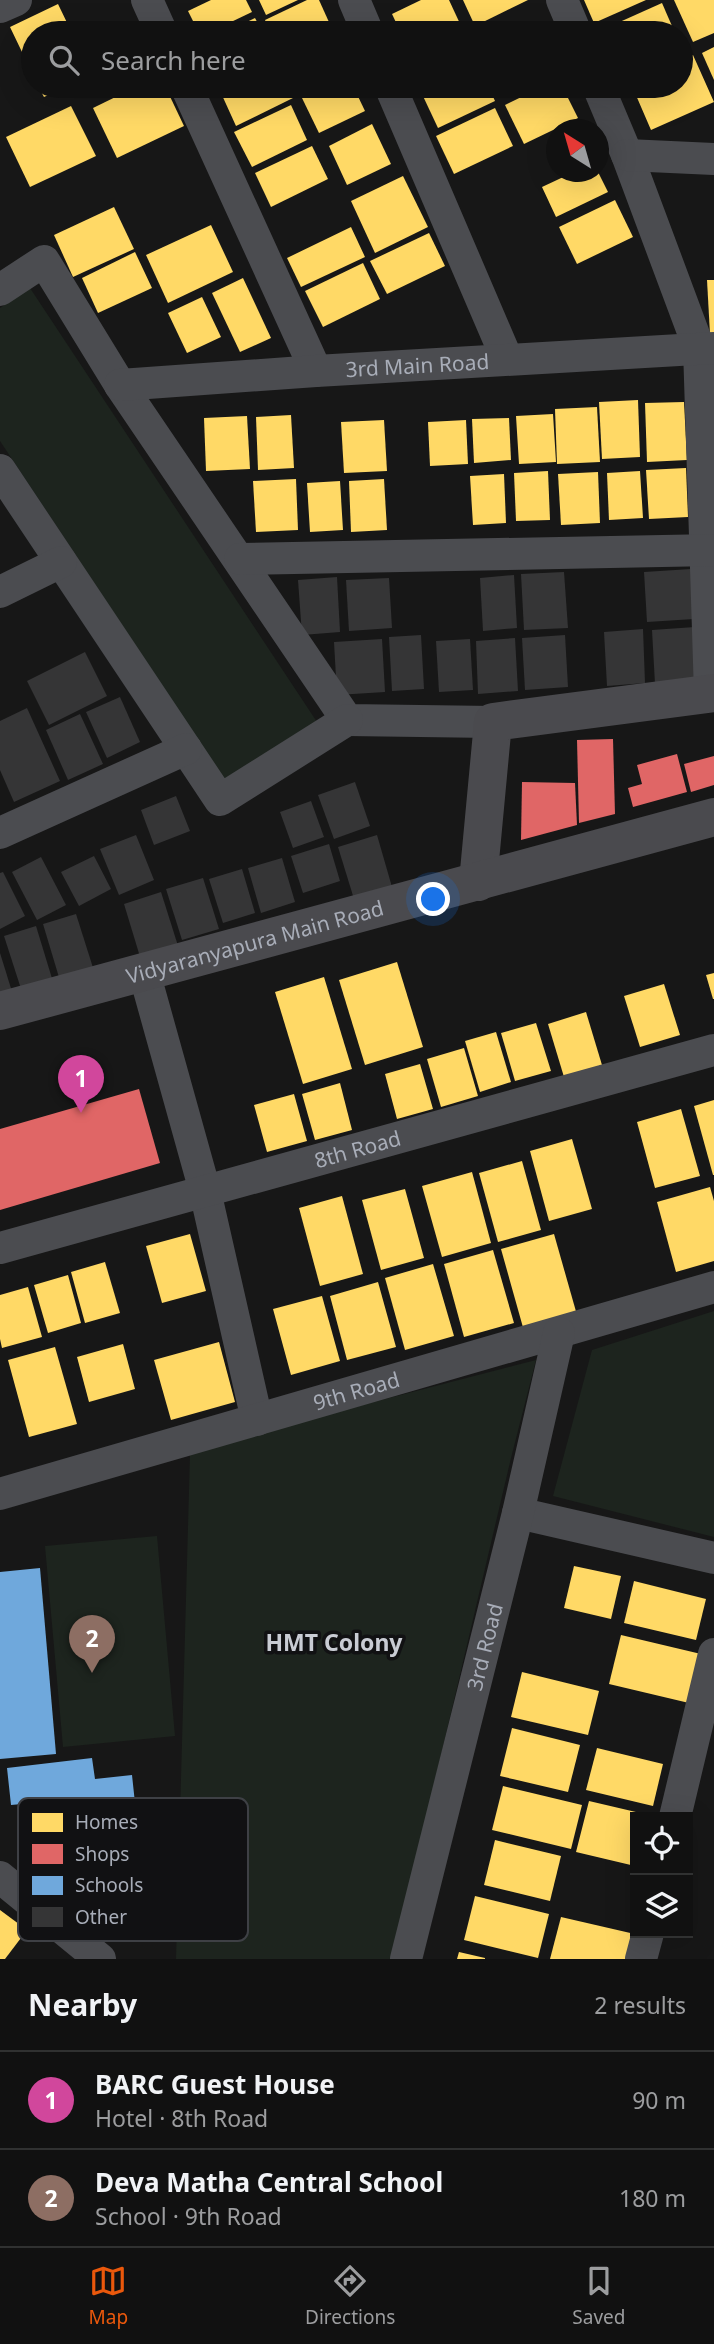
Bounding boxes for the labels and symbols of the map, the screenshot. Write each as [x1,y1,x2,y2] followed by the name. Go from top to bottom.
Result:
[546,119,609,182] north arrow
[345,347,490,383] street label: 3rd Main Road
[416,882,450,916] your location
[123,893,387,990] street label: Vidyaranyapura Main Road
[58,1055,104,1113] pin: 1
[311,1124,404,1174] street label: 8th Road
[310,1365,403,1416] street label: 9th Road
[460,1600,509,1693] street label: 3rd Road
[69,1615,115,1673] pin: 2
[266,1626,403,1658] district label: HMT Colony
[18,1798,248,1941] legend
[75,1809,138,1835] text: Homes
[75,1841,129,1867] text: Shops
[75,1872,143,1898] text: Schools
[75,1904,127,1930] text: Other

